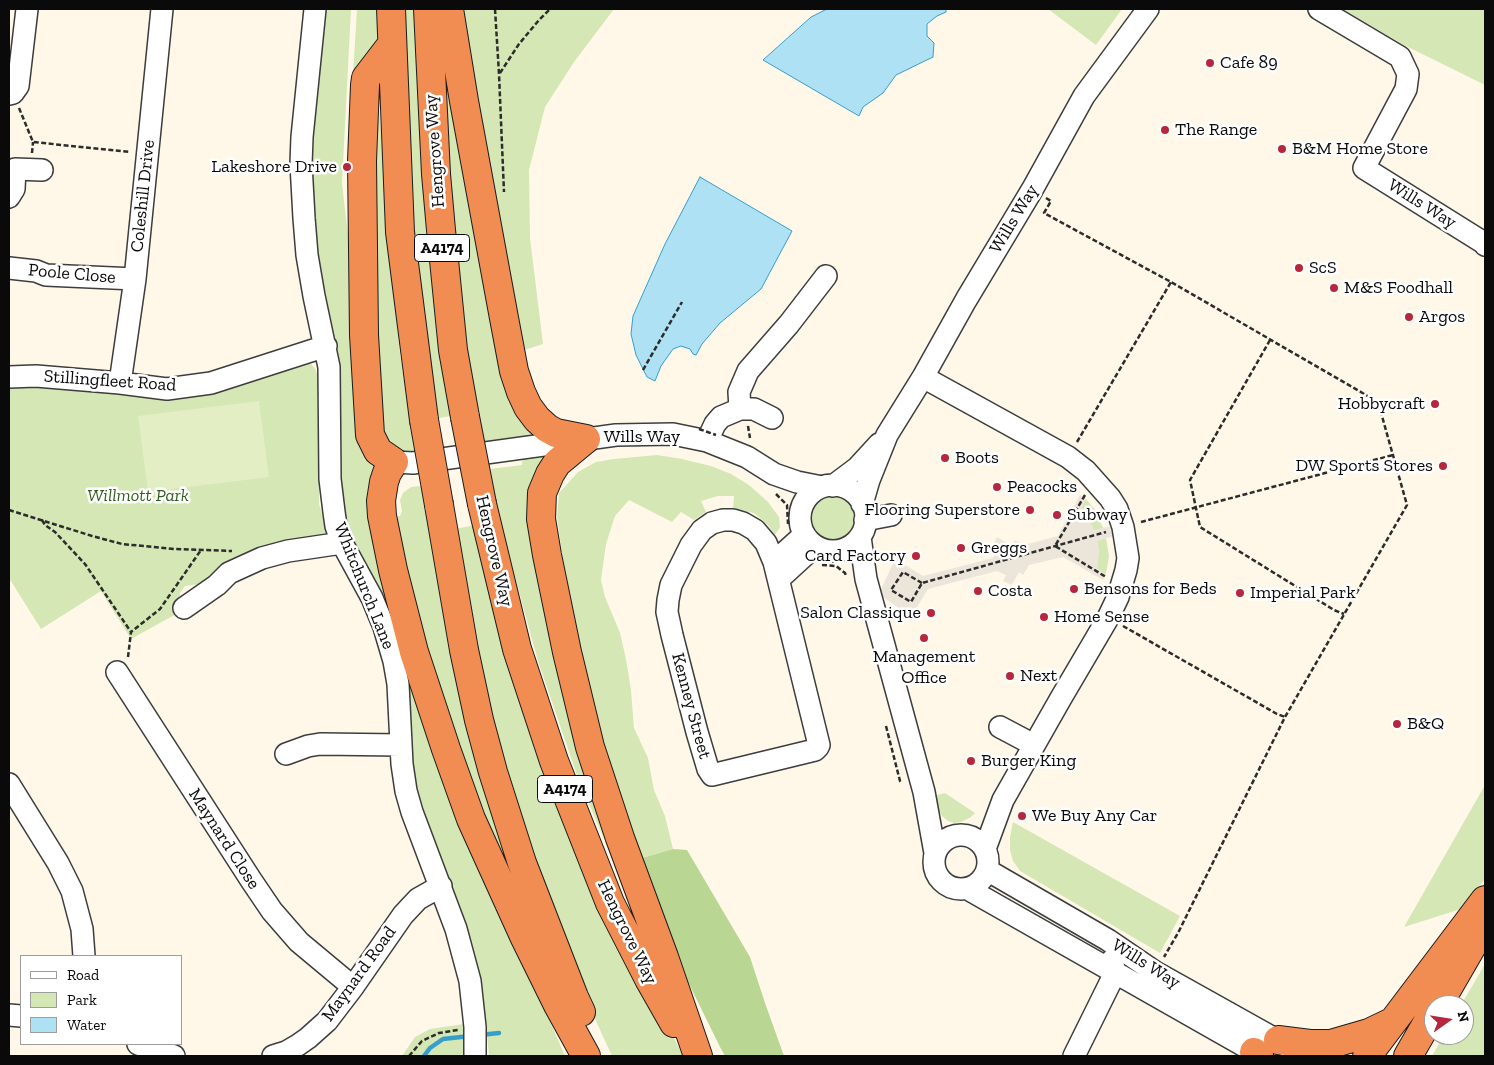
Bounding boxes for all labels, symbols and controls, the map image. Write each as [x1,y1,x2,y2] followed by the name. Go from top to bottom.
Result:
[1220,52,1278,74] place label: Cafe 89
[1204,57,1216,69] marker: Cafe 89
[420,94,450,208] street label: Hengrove Way
[1175,119,1257,141] place label: The Range
[1159,124,1171,136] marker: The Range
[1292,138,1428,160] place label: B&M Home Store
[126,139,160,253] street label: Coleshill Drive
[1276,143,1288,155] marker: B&M Home Store
[211,156,337,178] place label: Lakeshore Drive
[341,161,353,173] marker: Lakeshore Drive
[1384,175,1460,233] street label: Wills Way
[985,181,1043,257] street label: Wills Way
[414,234,470,262] road number: A4174
[1309,257,1337,279] place label: ScS
[27,259,117,289] street label: Poole Close
[1293,262,1305,274] marker: ScS
[1344,277,1453,299] place label: M&S Foodhall
[1328,282,1340,294] marker: M&S Foodhall
[1419,306,1465,328] place label: Argos
[1403,311,1415,323] marker: Argos
[43,366,177,396] street label: Stillingfleet Road
[1338,393,1425,415] place label: Hobbycraft
[1429,398,1441,410] marker: Hobbycraft
[604,426,680,448] street label: Wills Way
[955,447,999,469] place label: Boots
[939,452,951,464] marker: Boots
[1295,455,1433,477] place label: DW Sports Stores
[1437,460,1449,472] marker: DW Sports Stores
[1007,476,1077,498] place label: Peacocks
[991,481,1003,493] marker: Peacocks
[87,485,189,507] park label: Willmott Park
[471,493,517,609] street label: Hengrove Way
[864,499,1020,521] place label: Flooring Superstore
[1024,504,1036,516] marker: Flooring Superstore
[1067,504,1127,526] place label: Subway
[1051,509,1063,521] marker: Subway
[329,520,399,652] street label: Whitchurch Lane
[971,537,1027,559] place label: Greggs
[955,542,967,554] marker: Greggs
[805,545,906,567] place label: Card Factory
[910,550,922,562] marker: Card Factory
[1084,578,1217,600] place label: Bensons for Beds
[988,580,1032,602] place label: Costa
[1250,582,1356,604] place label: Imperial Park
[1068,583,1080,595] marker: Bensons for Beds
[972,585,984,597] marker: Costa
[1234,587,1246,599] marker: Imperial Park
[800,602,921,624] place label: Salon Classique
[1054,606,1149,628] place label: Home Sense
[925,607,937,619] marker: Salon Classique
[1038,611,1050,623] marker: Home Sense
[918,632,930,644] marker: Management Office
[873,646,975,689] place label: Management Office
[666,650,716,762] street label: Kenney Street
[1020,665,1057,687] place label: Next
[1004,670,1016,682] marker: Next
[1407,713,1444,735] place label: B&Q
[1391,718,1403,730] marker: B&Q
[981,750,1076,772] place label: Burger King
[965,755,977,767] marker: Burger King
[538,776,592,802] road number: A4174
[183,785,265,893] street label: Maynard Close
[1032,805,1157,827] place label: We Buy Any Car
[1016,810,1028,822] marker: We Buy Any Car
[592,876,662,988] street label: Hengrove Way
[317,922,401,1026] street label: Maynard Road
[1108,935,1184,993] street label: Wills Way
[20,955,182,1045] legend
[67,966,99,984] text: Road
[67,991,97,1009] text: Park
[1424,995,1474,1045] north arrow
[1454,1010,1473,1024] text: N
[67,1016,107,1034] text: Water

